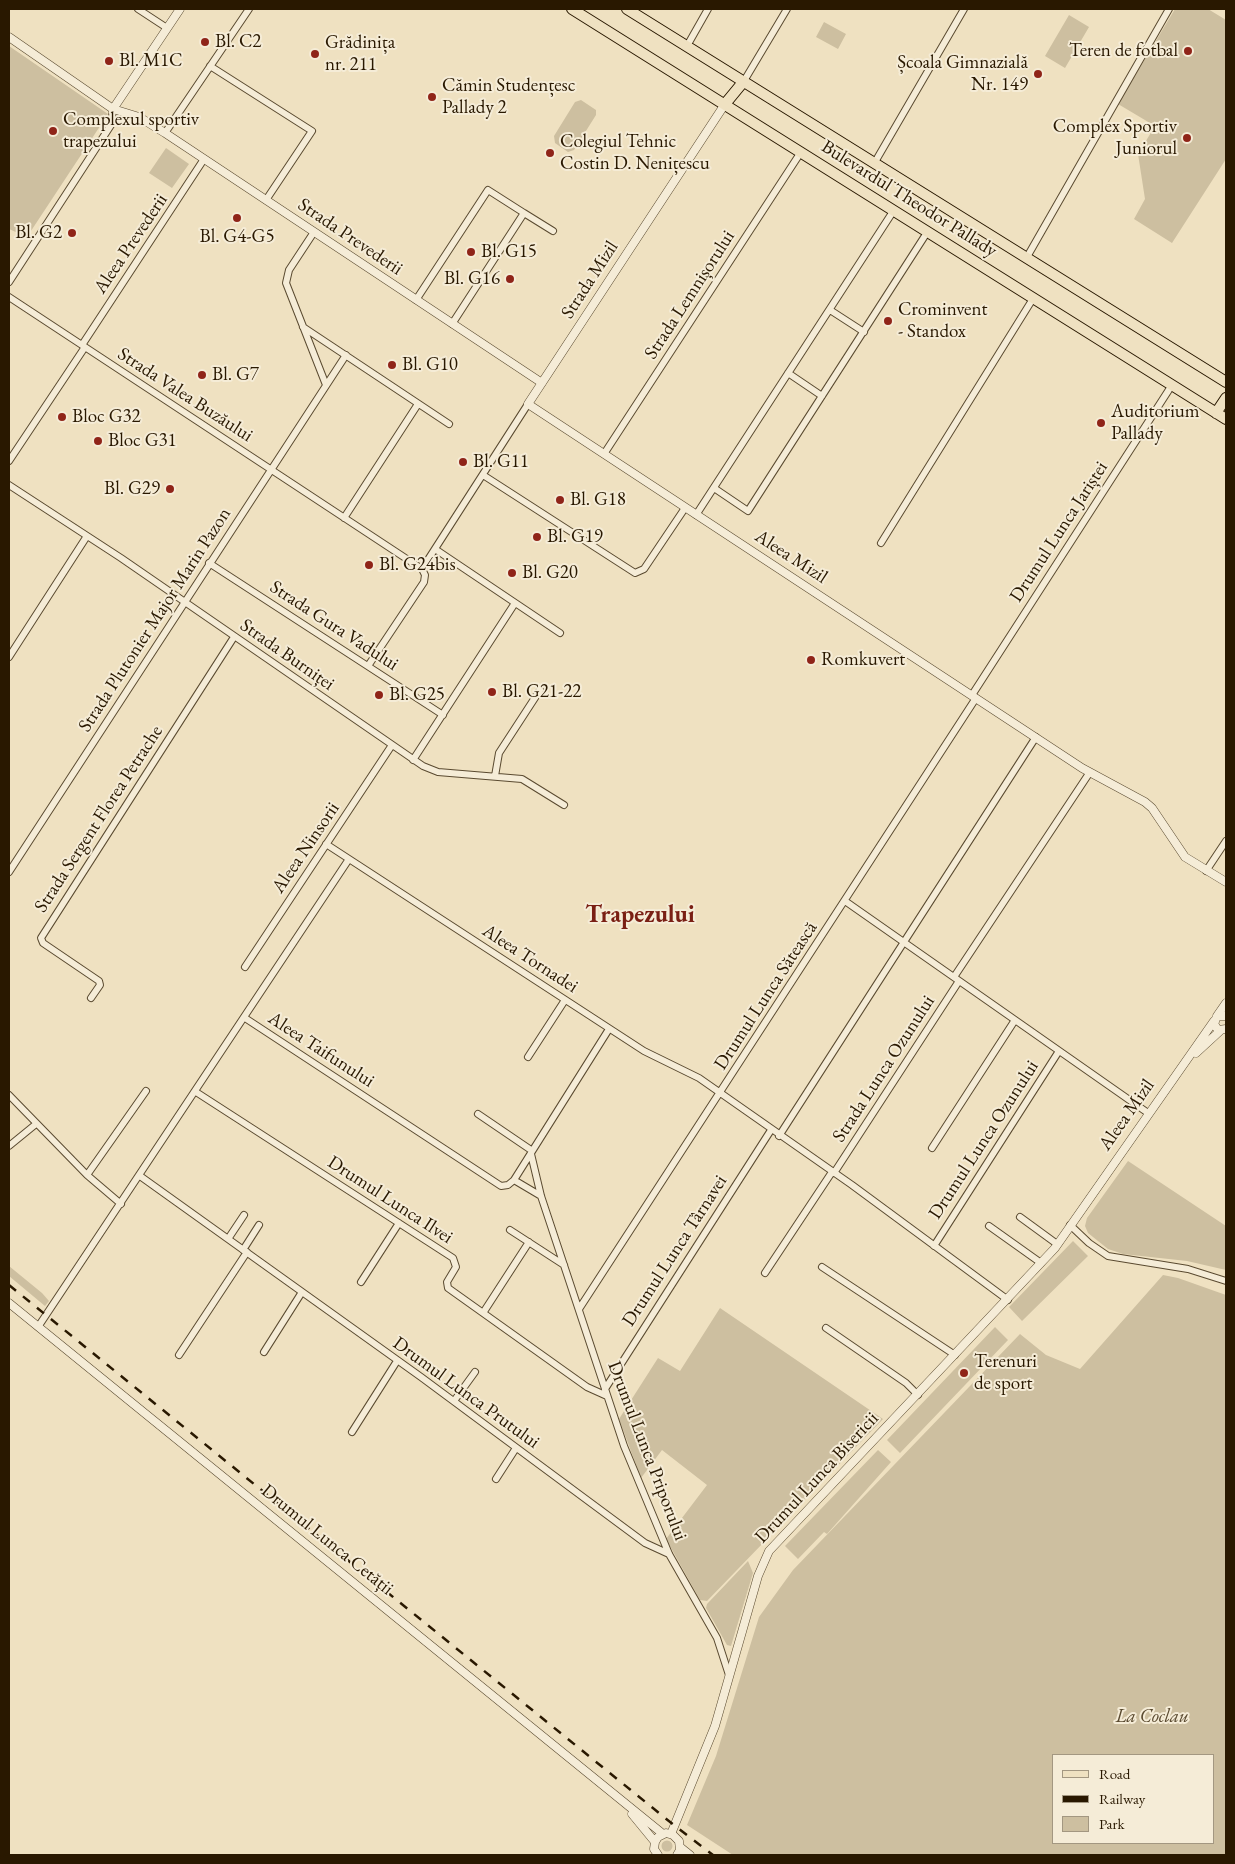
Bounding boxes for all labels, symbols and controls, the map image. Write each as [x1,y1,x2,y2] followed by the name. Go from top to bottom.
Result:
[215,31,261,53] place label: Bl. C2
[325,32,395,76] place label: Grădinița nr. 211
[199,36,211,48] marker: Bl. C2
[1069,40,1178,62] place label: Teren de fotbal
[1182,45,1194,57] marker: Teren de fotbal
[309,48,321,60] marker: Grădinița nr. 211
[119,50,183,72] place label: Bl. M1C
[897,52,1028,96] place label: Școala Gimnazială Nr. 149
[103,55,115,67] marker: Bl. M1C
[1032,68,1044,80] marker: Școala Gimnazială Nr. 149
[442,75,575,119] place label: Cămin Studențesc Pallady 2
[426,91,438,103] marker: Cămin Studențesc Pallady 2
[63,109,199,153] place label: Complexul sportiv trapezului
[1053,116,1177,160] place label: Complex Sportiv Juniorul
[47,125,59,137] marker: Complexul sportiv trapezului
[560,131,710,175] place label: Colegiul Tehnic Costin D. Nenițescu
[1181,132,1193,144] marker: Complex Sportiv Juniorul
[817,136,1001,262] street label: Bulevardul Theodor Pallady
[544,147,556,159] marker: Colegiul Tehnic Costin D. Nenițescu
[89,190,173,298] street label: Aleea Prevederii
[293,194,407,280] street label: Strada Prevederii
[231,212,243,224] marker: Bl. G4-G5
[15,222,62,244] place label: Bl. G2
[199,226,275,248] place label: Bl. G4-G5
[640,226,740,364] street label: Strada Lemnișorului
[66,227,78,239] marker: Bl. G2
[557,237,623,323] street label: Strada Mizil
[481,241,537,263] place label: Bl. G15
[465,246,477,258] marker: Bl. G15
[444,268,500,290] place label: Bl. G16
[504,273,516,285] marker: Bl. G16
[898,299,987,343] place label: Crominvent - Standox
[882,315,894,327] marker: Crominvent - Standox
[113,343,257,447] street label: Strada Valea Buzăului
[402,354,458,376] place label: Bl. G10
[386,359,398,371] marker: Bl. G10
[212,364,259,386] place label: Bl. G7
[196,369,208,381] marker: Bl. G7
[1111,401,1200,445] place label: Auditorium Pallady
[72,406,141,428] place label: Bloc G32
[56,411,68,423] marker: Bloc G32
[1095,417,1107,429] marker: Auditorium Pallady
[108,430,177,452] place label: Bloc G31
[92,435,104,447] marker: Bloc G31
[473,451,529,473] place label: Bl. G11
[457,456,469,468] marker: Bl. G11
[1005,457,1113,607] street label: Drumul Lunca Jariștei
[104,478,160,500] place label: Bl. G29
[164,483,176,495] marker: Bl. G29
[570,489,626,511] place label: Bl. G18
[554,494,566,506] marker: Bl. G18
[74,504,236,736] street label: Strada Plutonier Major Marin Pazon
[750,525,832,589] street label: Aleea Mizil
[547,526,603,548] place label: Bl. G19
[531,531,543,543] marker: Bl. G19
[379,554,456,576] place label: Bl. G24bis
[363,559,375,571] marker: Bl. G24bis
[522,562,578,584] place label: Bl. G20
[506,567,518,579] marker: Bl. G20
[265,576,403,676] street label: Strada Gura Vadului
[235,614,339,696] street label: Strada Burniței
[821,649,905,671] place label: Romkuvert
[805,654,817,666] marker: Romkuvert
[502,681,581,703] place label: Bl. G21-22
[389,684,445,706] place label: Bl. G25
[486,686,498,698] marker: Bl. G21-22
[373,689,385,701] marker: Bl. G25
[30,721,168,917] street label: Strada Sergent Florea Petrache
[267,798,345,898] street label: Aleea Ninsorii
[585,901,695,929] district label: Trapezului
[710,918,822,1074] street label: Drumul Lunca Sătească
[478,920,582,998] street label: Aleea Tornadei
[828,991,940,1147] street label: Strada Lunca Ozunului
[264,1007,378,1093] street label: Aleea Taifunului
[924,1056,1044,1224] street label: Drumul Lunca Ozunului
[1094,1075,1160,1155] street label: Aleea Mizil
[323,1151,457,1249] street label: Drumul Lunca Ilvei
[618,1171,732,1331] street label: Drumul Lunca Târnavei
[388,1332,544,1454] street label: Drumul Lunca Prutului
[974,1351,1037,1395] place label: Terenuri de sport
[602,1358,692,1544] street label: Drumul Lunca Priporului
[958,1367,970,1379] marker: Terenuri de sport
[750,1408,884,1548] street label: Drumul Lunca Bisericii
[256,1480,398,1600] street label: Drumul Lunca Cetății
[1115,1706,1189,1728] park label: La Coclau
[1052,1754,1215,1844] legend
[1099,1764,1130,1783] text: Road
[1099,1789,1145,1808] text: Railway
[1099,1814,1125,1833] text: Park

